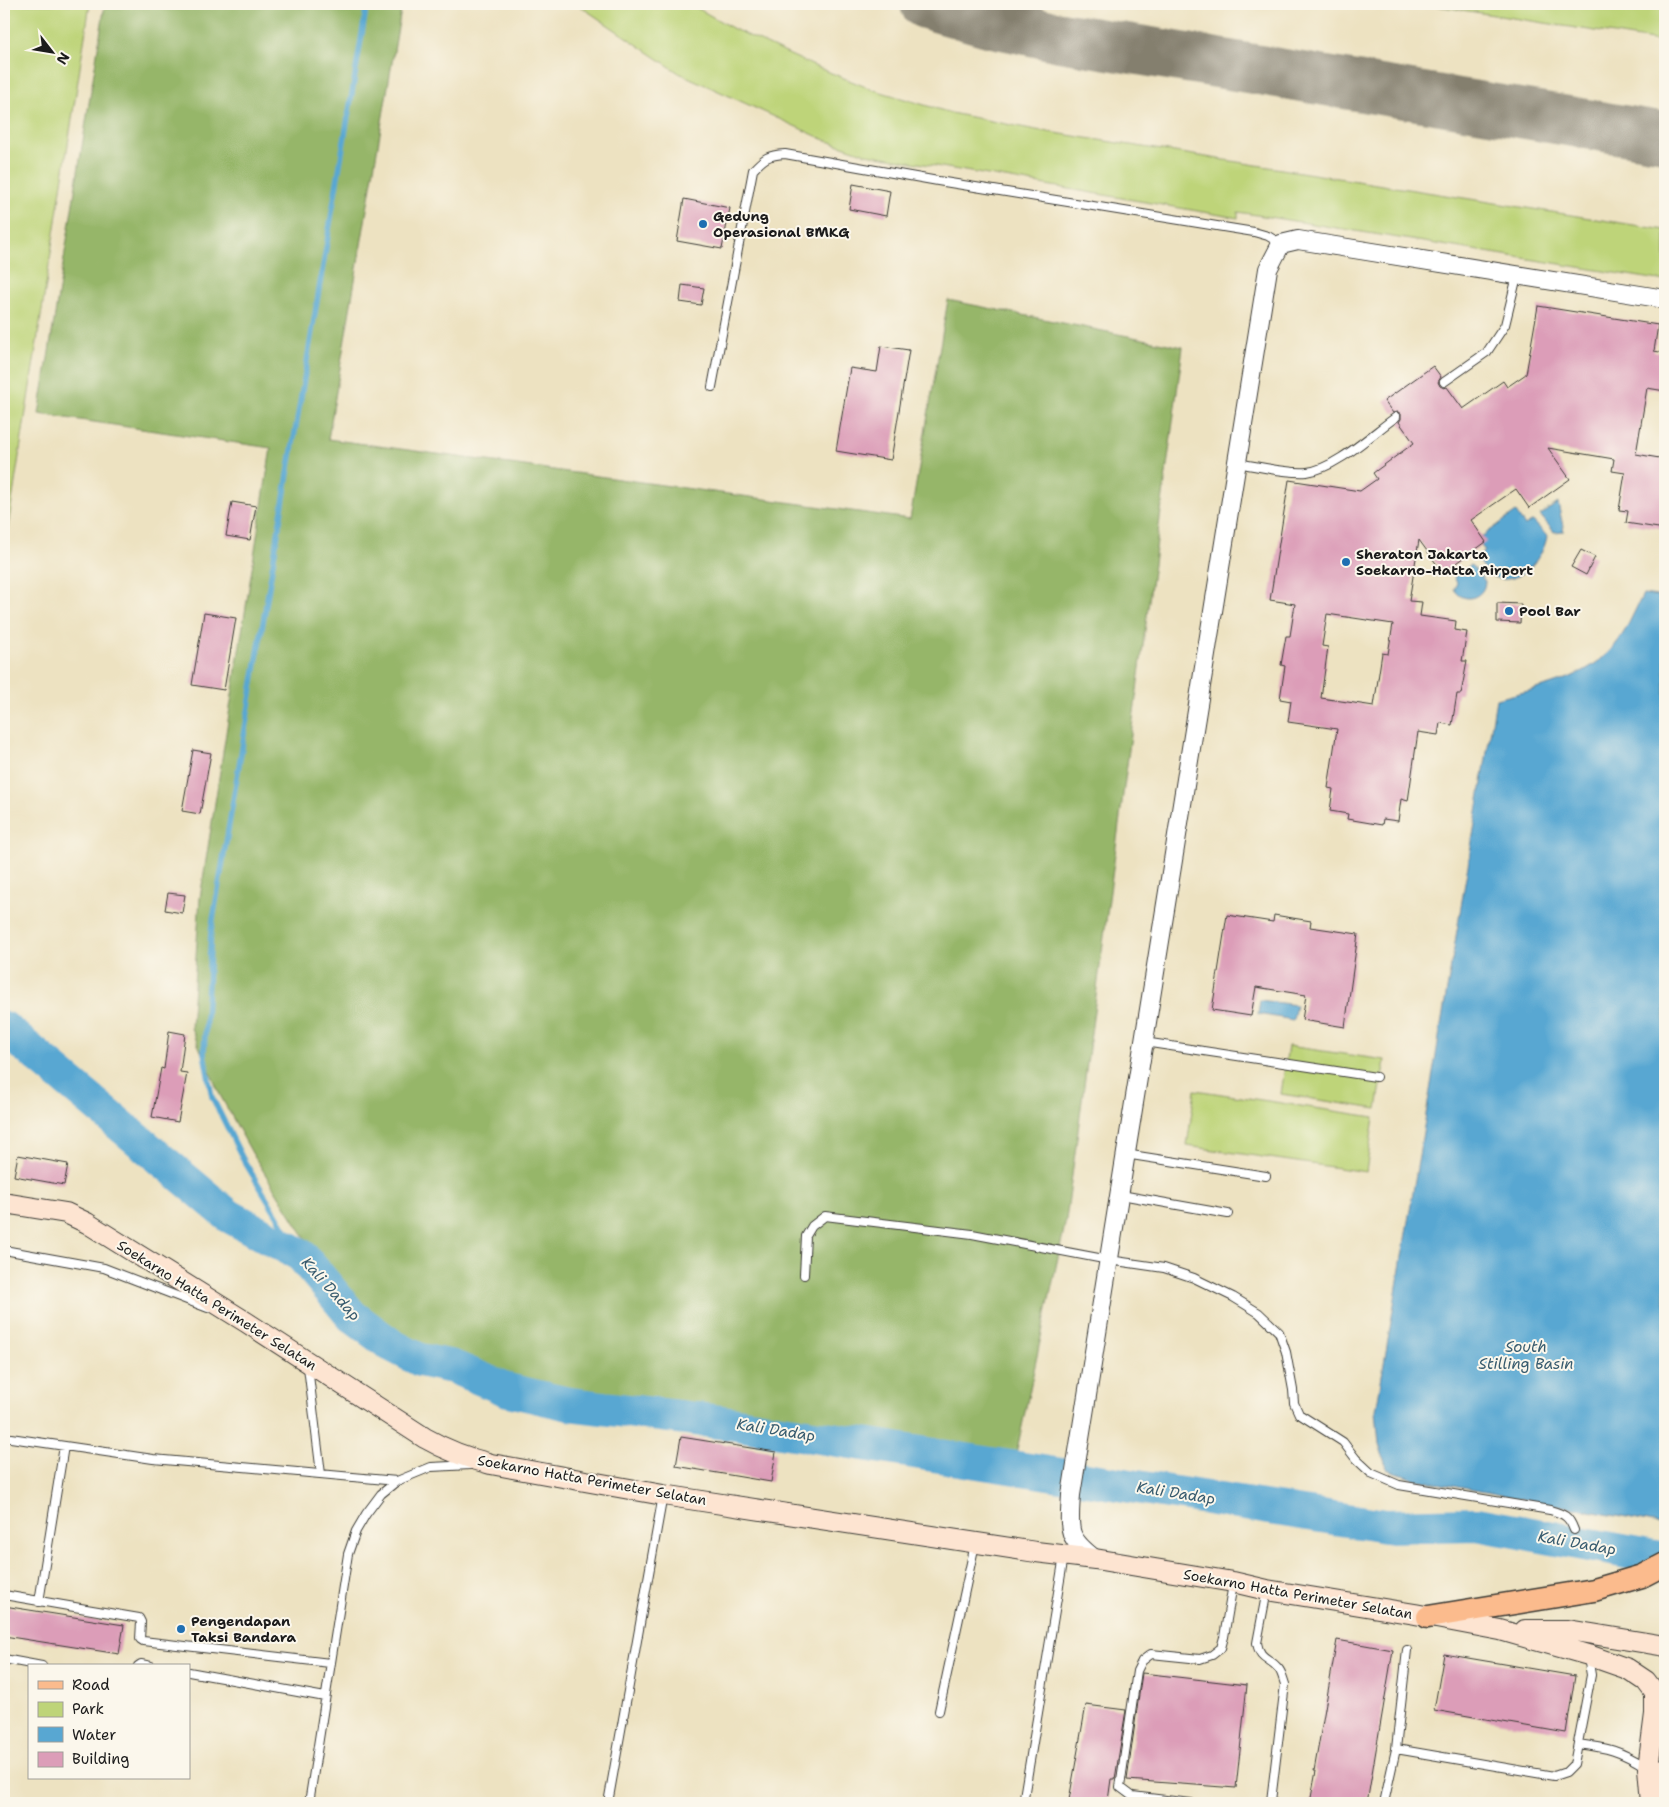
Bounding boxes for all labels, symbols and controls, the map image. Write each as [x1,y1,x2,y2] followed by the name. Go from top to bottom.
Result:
[28,28,78,78] north arrow
[53,49,74,68] text: N
[713,207,849,241] place label: Gedung Operasional BMKG
[697,218,709,230] marker: Gedung Operasional BMKG
[1356,545,1533,579] place label: Sheraton Jakarta Soekarno-Hatta Airport
[1340,556,1352,568] marker: Sheraton Jakarta Soekarno-Hatta Airport
[1519,602,1581,620] place label: Pool Bar
[1503,605,1515,617] marker: Pool Bar
[114,1236,321,1374] street label: Soekarno Hatta Perimeter Selatan
[297,1253,365,1325] water label: Kali Dadap
[1479,1337,1573,1374] water label: South Stilling Basin
[735,1414,817,1446] water label: Kali Dadap
[476,1451,708,1509] street label: Soekarno Hatta Perimeter Selatan
[1135,1477,1217,1509] water label: Kali Dadap
[1536,1526,1618,1560] water label: Kali Dadap
[1182,1565,1414,1623] street label: Soekarno Hatta Perimeter Selatan
[191,1612,296,1646] place label: Pengendapan Taksi Bandara
[175,1623,187,1635] marker: Pengendapan Taksi Bandara
[28,1664,190,1780] legend
[72,1675,110,1695] text: Road
[72,1699,104,1719] text: Park
[72,1725,116,1745] text: Water
[72,1749,129,1769] text: Building

